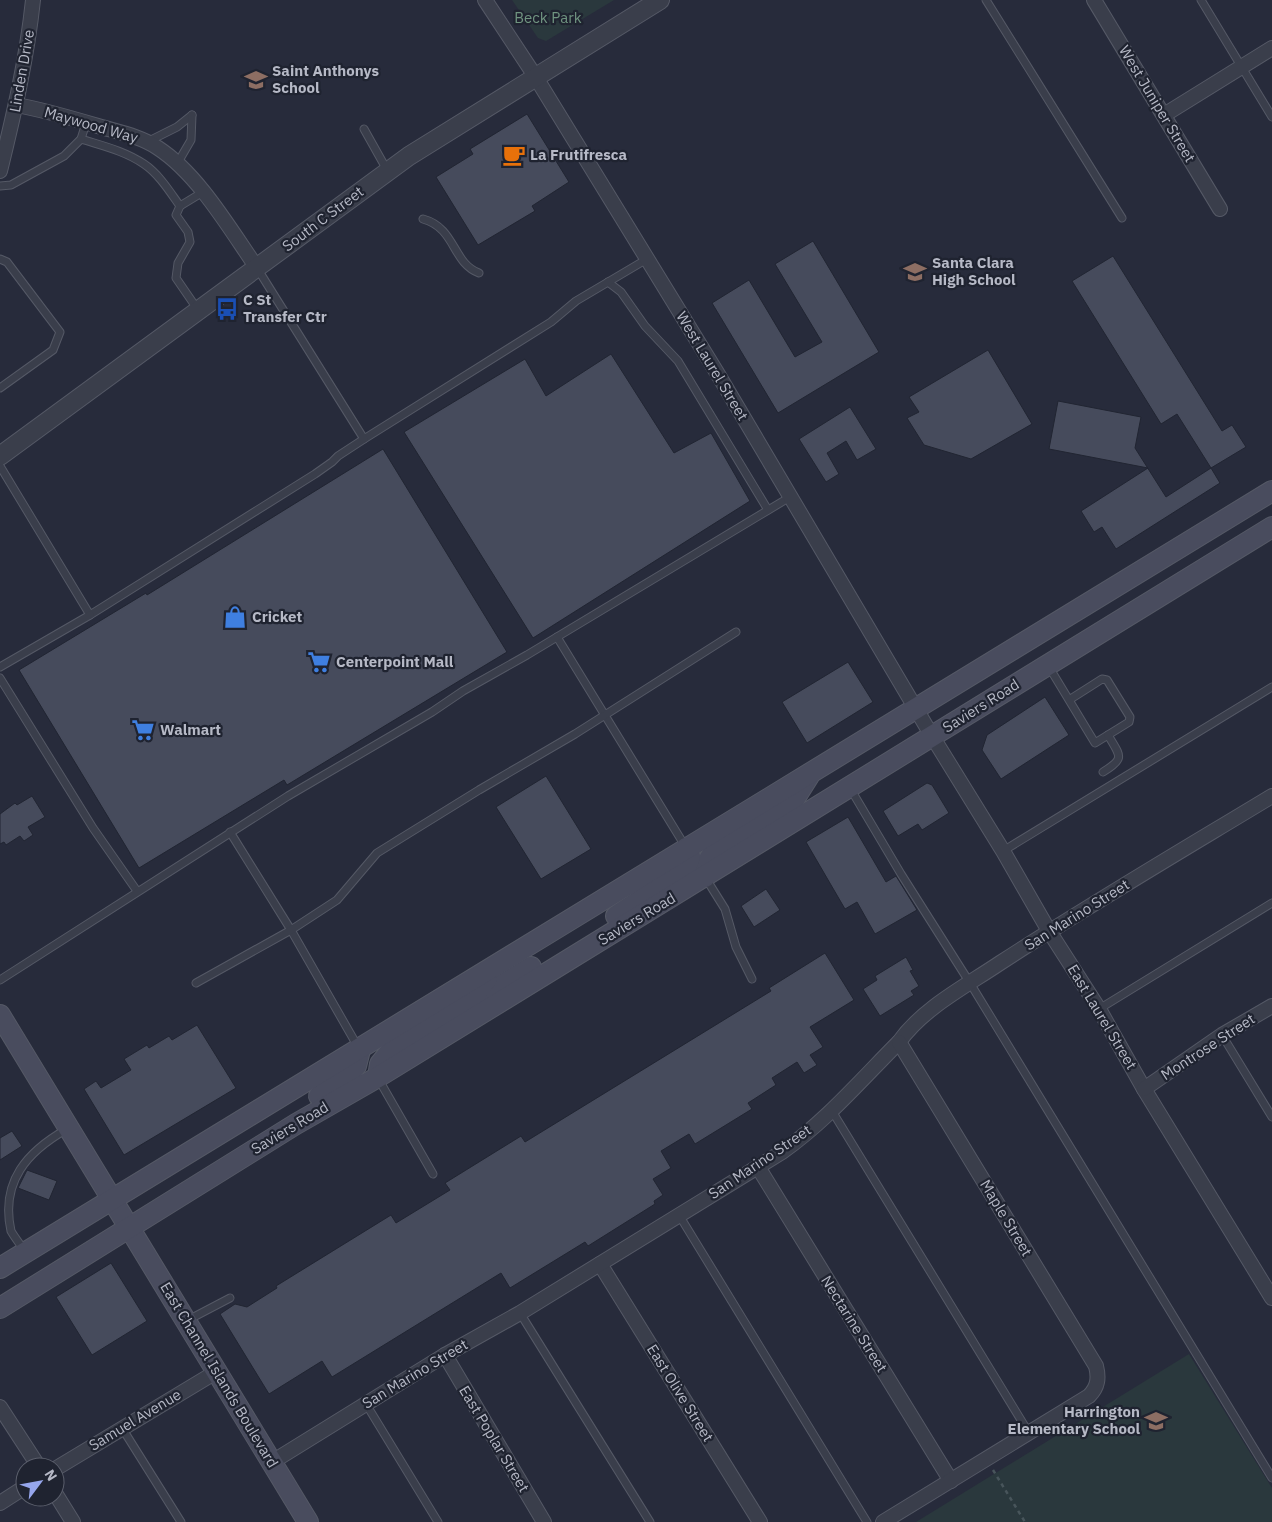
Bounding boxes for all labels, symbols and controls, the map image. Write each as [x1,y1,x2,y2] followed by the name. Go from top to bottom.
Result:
[514,8,582,27] park label: Beck Park
[5,28,38,114] street label: Linden Drive
[1115,42,1200,166] street label: West Juniper Street
[272,61,379,97] place label: Saint Anthonys School
[243,67,269,93] school or university icon: Saint Anthonys School
[42,102,141,147] street label: Maywood Way
[501,142,527,168] cafe icon: La Frutifresca
[530,145,628,164] place label: La Frutifresca
[278,182,367,255] street label: South C Street
[932,253,1016,289] place label: Santa Clara High School
[902,259,928,285] school or university icon: Santa Clara High School
[243,290,327,326] place label: C St Transfer Ctr
[214,296,240,322] bus stop icon: C St Transfer Ctr
[672,308,752,424] street label: West Laurel Street
[222,604,248,630] shop icon: Cricket
[252,607,303,626] place label: Cricket
[306,649,332,675] supermarket icon: Centerpoint Mall
[336,652,454,671] place label: Centerpoint Mall
[939,675,1023,737] street label: Saviers Road
[130,717,156,743] supermarket icon: Walmart
[160,720,221,739] place label: Walmart
[1021,875,1133,954] street label: San Marino Street
[595,888,679,949] street label: Saviers Road
[1064,961,1141,1073] street label: East Laurel Street
[1157,1009,1258,1084] street label: Montrose Street
[248,1097,332,1158] street label: Saviers Road
[705,1120,815,1203] street label: San Marino Street
[976,1176,1037,1259] street label: Maple Street
[817,1272,892,1376] street label: Nectarine Street
[156,1278,282,1471] street label: East Channel Islands Boulevard
[358,1335,471,1413] street label: San Marino Street
[643,1340,718,1445] street label: East Olive Street
[455,1382,534,1495] street label: East Poplar Street
[85,1385,184,1455] street label: Samuel Avenue
[1008,1402,1140,1438] place label: Harrington Elementary School
[1143,1408,1169,1434] school or university icon: Harrington Elementary School
[15,1457,65,1507] north arrow
[41,1466,61,1484] text: N

